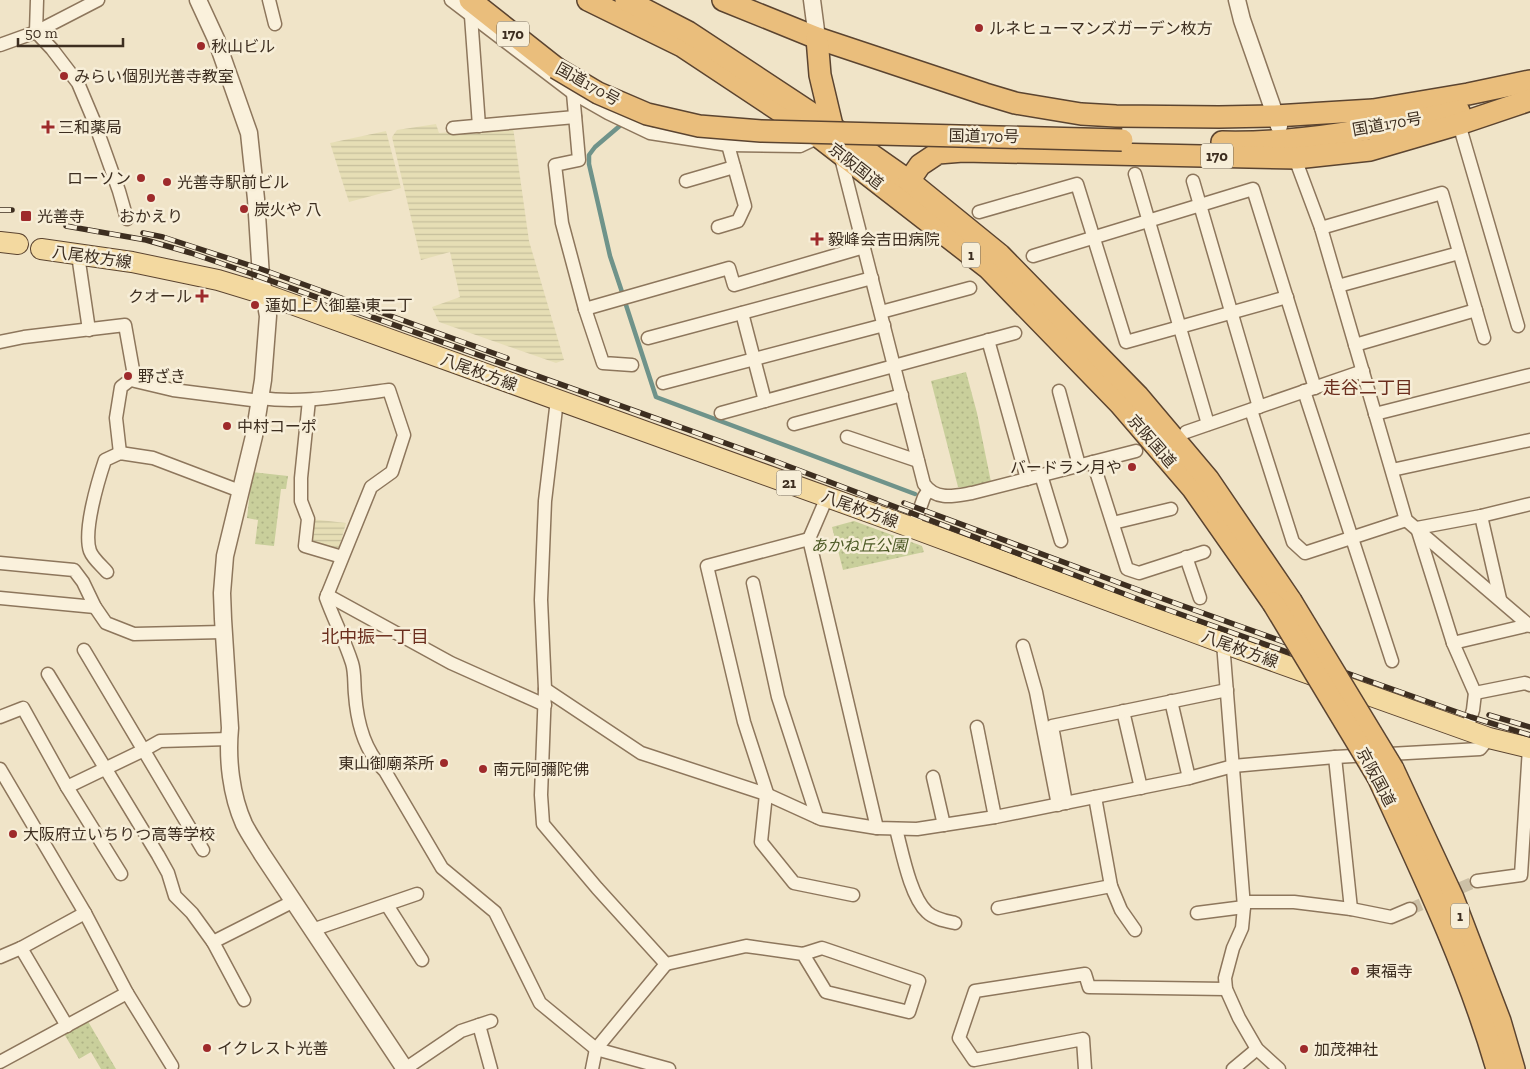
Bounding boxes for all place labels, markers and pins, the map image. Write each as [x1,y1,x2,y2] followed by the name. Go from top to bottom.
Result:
[989,19,1213,38] place label: ルネヒューマンズガーデン枚方
[973,22,985,34] marker: ルネヒューマンズガーデン枚方
[211,37,275,56] place label: 秋山ビル
[195,40,207,52] marker: 秋山ビル
[74,67,234,86] place label: みらい個別光善寺教室
[58,70,70,82] marker: みらい個別光善寺教室
[58,118,122,137] place label: 三和薬局
[42,121,54,133] marker: 三和薬局
[67,169,131,188] place label: ローソン
[135,172,147,184] marker: ローソン
[177,173,289,192] place label: 光善寺駅前ビル
[161,176,173,188] marker: 光善寺駅前ビル
[145,192,157,204] marker: おかえり
[254,200,322,219] place label: 炭火や 八
[238,203,250,215] marker: 炭火や 八
[37,207,85,226] place label: 光善寺
[119,207,183,226] place label: おかえり
[19,209,33,223] marker: 光善寺
[828,230,940,249] place label: 毅峰会吉田病院
[810,232,824,246] marker: 毅峰会吉田病院
[128,287,192,306] place label: クオール
[196,290,208,302] marker: クオール
[265,296,413,315] place label: 蓮如上人御墓 東二丁
[249,299,261,311] marker: 蓮如上人御墓 東二丁
[138,367,186,386] place label: 野ざき
[122,370,134,382] marker: 野ざき
[237,417,317,436] place label: 中村コーポ
[221,420,233,432] marker: 中村コーポ
[1010,458,1122,477] place label: バードラン月や
[1126,461,1138,473] marker: バードラン月や
[338,754,434,773] place label: 東山御廟茶所
[438,757,450,769] marker: 東山御廟茶所
[493,760,589,779] place label: 南元阿彌陀佛
[477,763,489,775] marker: 南元阿彌陀佛
[23,825,215,844] place label: 大阪府立いちりつ高等学校
[7,828,19,840] marker: 大阪府立いちりつ高等学校
[1365,962,1413,981] place label: 東福寺
[1349,965,1361,977] marker: 東福寺
[217,1039,329,1058] place label: イクレスト光善
[1314,1040,1378,1059] place label: 加茂神社
[201,1042,213,1054] marker: イクレスト光善
[1298,1043,1310,1055] marker: 加茂神社

